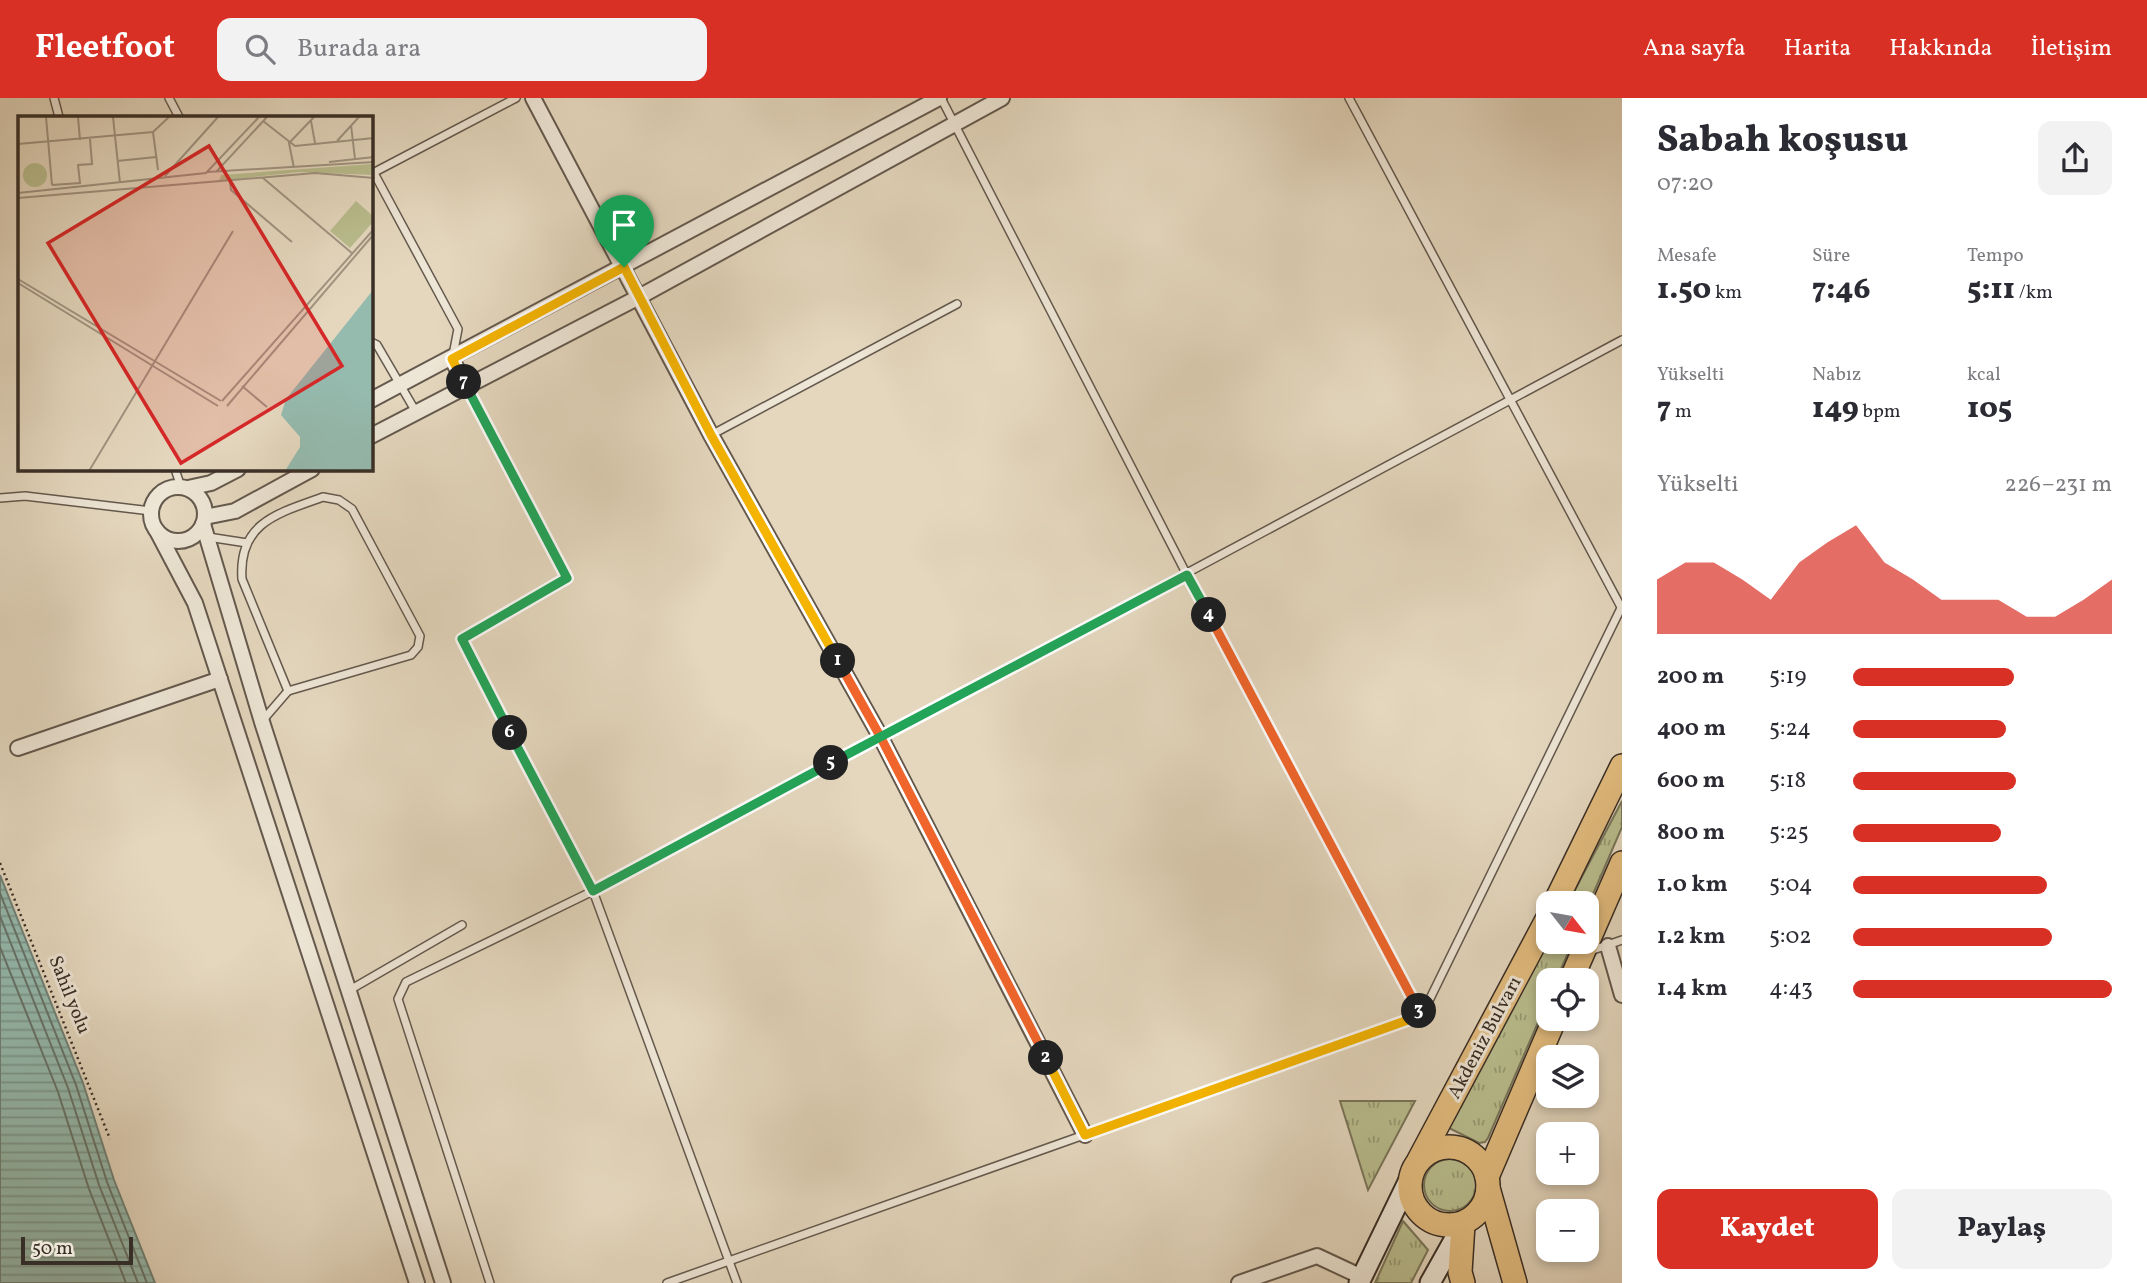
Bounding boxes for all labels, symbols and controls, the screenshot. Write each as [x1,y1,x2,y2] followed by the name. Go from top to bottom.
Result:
[217,18,707,81] search box
[35,26,175,72] text: Fleetfoot
[241,30,279,68] icon: search
[297,31,421,67] text: Burada ara
[1643,32,1746,66] text: Ana sayfa
[1784,32,1851,66] text: Harita
[1889,32,1993,66] text: Hakkında
[2031,32,2112,66] text: İletişim
[1657,115,1908,168] text: Sabah koşusu
[18,116,373,471] inset map
[2038,121,2112,195] button: share
[1657,168,1713,200] text: 07:20
[594,195,654,267] pin
[605,206,643,244] icon: arrive
[1657,243,1716,269] text: Mesafe
[1812,243,1850,269] text: Süre
[1967,243,2024,269] text: Tempo
[1657,269,1711,311] text: 1.50
[1812,269,1870,311] text: 7:46
[1967,269,2015,311] text: 5:11
[1711,280,1742,306] text: km
[2015,280,2053,306] text: /km
[1657,362,1724,388] text: Yükselti
[1812,362,1861,388] text: Nabız
[1967,362,2001,388] text: kcal
[447,364,482,400] pin: 7
[459,368,468,394] text: 7
[1657,388,1671,430] text: 7
[1812,388,1859,430] text: 149
[1967,388,2012,430] text: 105
[1671,399,1692,425] text: m
[1859,399,1901,425] text: bpm
[1657,469,1738,501] text: Yükselti
[2005,469,2112,501] text: 226–231 m
[1192,598,1226,632] pin: 4
[1203,601,1214,627] text: 4
[820,644,856,678] pin: 1
[834,647,841,673] text: 1
[1657,661,1724,693] text: 200 m
[1769,661,1806,693] text: 5:19
[1657,713,1726,745] text: 400 m
[1769,713,1811,745] text: 5:24
[492,716,528,750] pin: 6
[504,719,515,745] text: 6
[814,746,848,780] pin: 5
[826,749,835,775] text: 5
[1657,765,1725,797] text: 600 m
[1769,765,1806,797] text: 5:18
[1657,817,1725,849] text: 800 m
[1769,817,1809,849] text: 5:25
[1657,869,1728,901] text: 1.0 km
[1769,869,1812,901] text: 5:04
[1536,891,1600,954] north arrow
[1536,891,1599,1262] map controls
[1657,921,1726,953] text: 1.2 km
[1769,921,1812,953] text: 5:02
[42,952,96,1038] street label: Sahil yolu
[1536,968,1599,1031] button: locate
[1442,972,1528,1104] street label: Akdeniz Bulvarı
[1657,973,1728,1005] text: 1.4 km
[1769,973,1813,1005] text: 4:43
[1402,993,1436,1028] pin: 3
[1414,997,1423,1023] text: 3
[1028,1040,1064,1076] pin: 2
[1041,1044,1050,1070] text: 2
[1536,1045,1599,1108] button: layers
[1536,1122,1599,1185] button: +
[1657,1189,1878,1269] button: Kaydet
[1892,1189,2112,1269] button: Paylaş
[1536,1199,1599,1262] button: −
[21,1234,133,1266] scale bar
[32,1236,73,1262] text: 50 m

